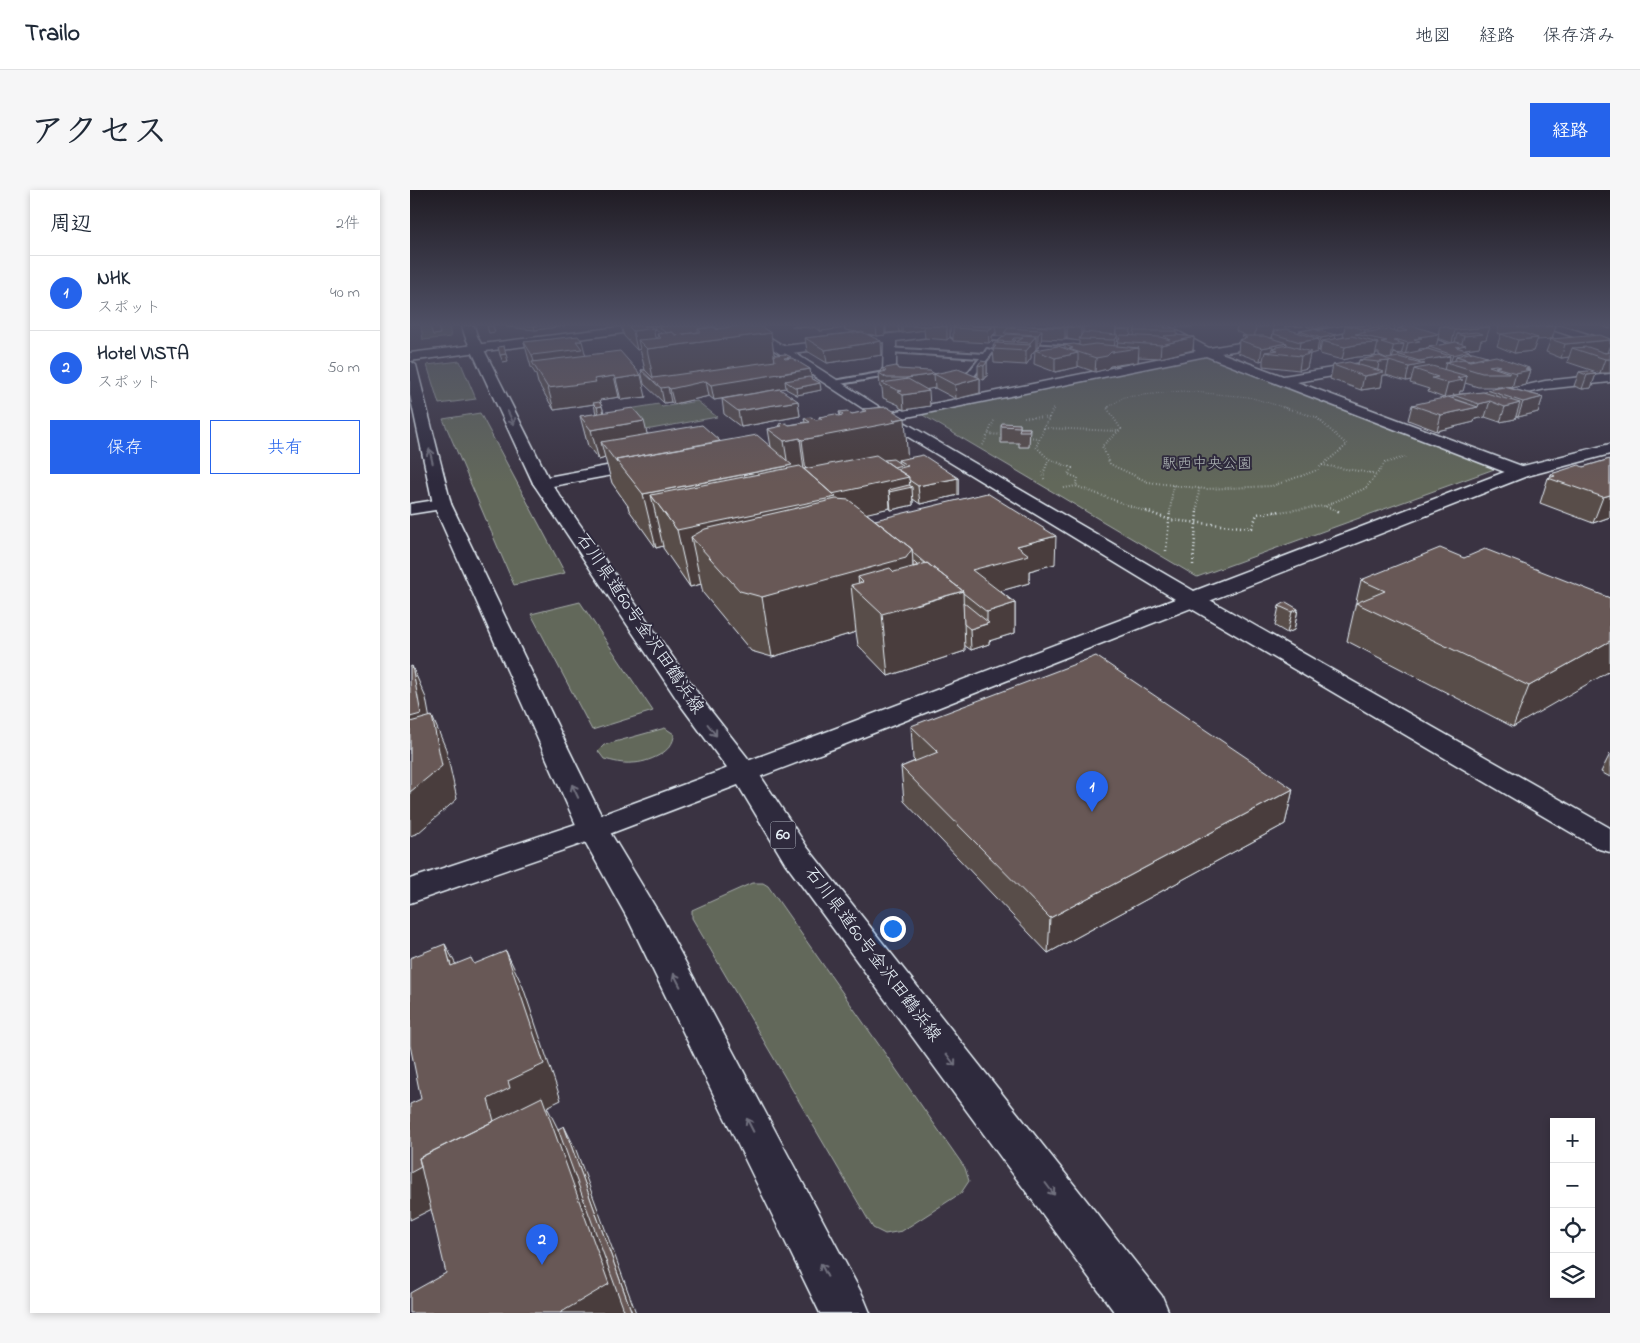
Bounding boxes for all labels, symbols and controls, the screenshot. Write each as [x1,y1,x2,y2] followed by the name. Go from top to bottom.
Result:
[25,17,80,52] text: Trailo
[1415,24,1451,50] text: 地図
[1479,24,1515,50] text: 経路
[1543,24,1615,50] text: 保存済み
[1530,103,1610,157] button: 経路
[30,108,168,159] text: アクセス
[50,210,92,240] text: 周辺
[336,212,360,236] text: 2件
[97,266,130,293] text: NHK
[63,281,69,305] text: 1
[330,281,360,305] text: 40 m
[97,296,161,320] text: スポット
[97,341,189,368] text: Hotel VISTA
[62,356,70,380] text: 2
[328,356,360,380] text: 50 m
[97,371,161,395] text: スポット
[506,410,516,425] one-way arrow
[50,420,200,474] button: 保存
[210,420,360,474] button: 共有
[426,449,435,465] one-way arrow
[1162,453,1252,475] park label: 駅西中央公園
[568,528,710,720] street label: 石川県道60号金沢田鶴浜線
[707,723,717,737] one-way arrow
[1076,771,1108,812] pin: 1
[569,784,579,799] one-way arrow
[770,822,796,848] road number: 60
[797,862,947,1048] street label: 石川県道60号金沢田鶴浜線
[880,916,906,942] your location
[672,973,681,988] one-way arrow
[946,1053,957,1066] one-way arrow
[745,1118,754,1133] one-way arrow
[1550,1118,1595,1298] map controls
[1550,1118,1595,1163] button: +
[1550,1163,1595,1208] button: −
[1045,1182,1055,1196] one-way arrow
[1550,1208,1595,1253] button: locate
[526,1224,558,1265] pin: 2
[1550,1253,1595,1298] button: layers
[819,1262,829,1277] one-way arrow

